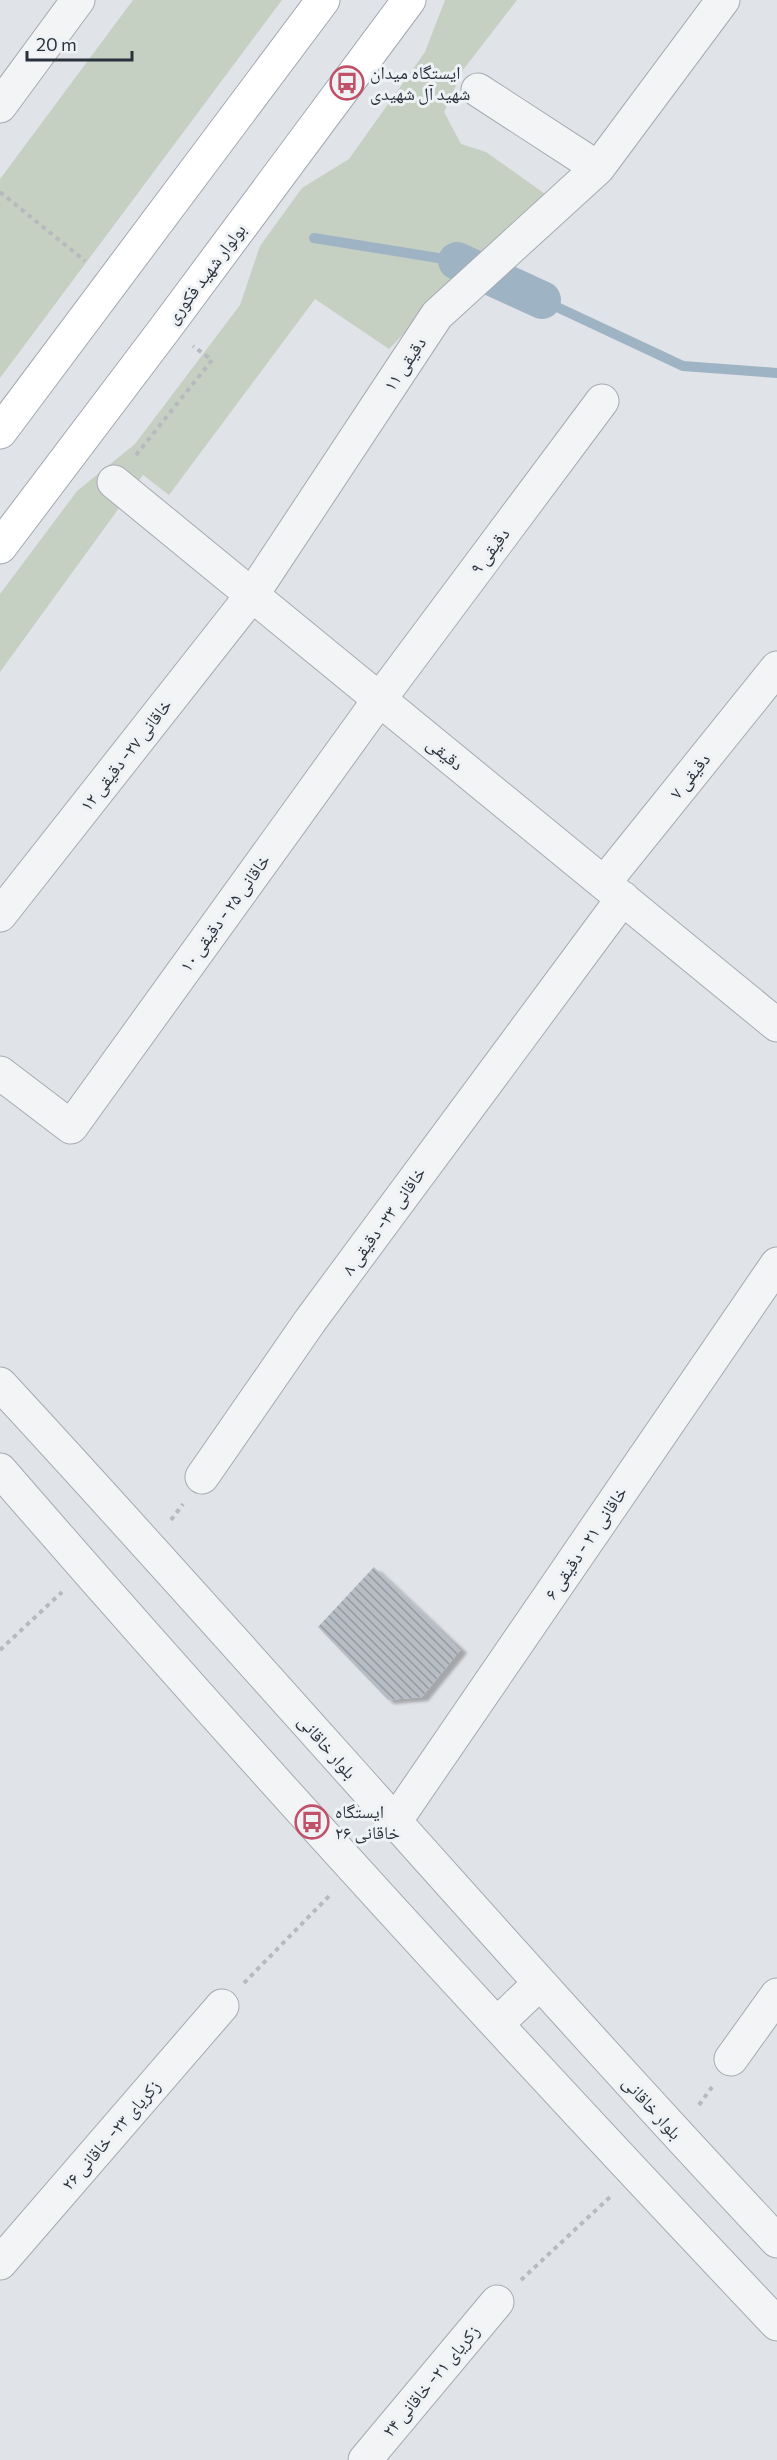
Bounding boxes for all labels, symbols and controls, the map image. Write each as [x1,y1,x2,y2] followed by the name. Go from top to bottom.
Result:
[27,24,132,62] scale bar
[36,33,77,55] text: 20 m
[370,61,470,105] place label: ایستگاه میدان شهید آل شهیدی
[329,65,365,101] bus stop icon: ایستگاه میدان شهید آل شهیدی
[160,219,251,328] street label: بولوار شهید فکوری
[378,332,431,395] street label: دقیقی ۱۱
[465,523,515,579] street label: دقیقی ۹
[75,694,177,816] street label: خاقانی ۲۷- دقیقی ۱۲
[422,732,468,775] street label: دقیقی
[664,748,715,803] street label: دقیقی ۷
[174,849,275,976] street label: خاقانی ۲۵ - دقیقی ۱۰
[337,1162,431,1279] street label: خاقانی ۲۳- دقیقی ۸
[539,1482,632,1604] street label: خاقانی ۲۱ - دقیقی ۶
[293,1710,362,1784] street label: بلوار خاقانی
[335,1800,400,1844] place label: ایستگاه خاقانی ٢۶
[294,1804,330,1840] bus stop icon: ایستگاه خاقانی ٢۶
[618,2071,687,2144] street label: بلوار خاقانی
[56,2075,165,2195] street label: زکریای ۲۳- خاقانی ۲۶
[377,2320,484,2441] street label: زکریای ۲۱- خاقانی ۲۴

